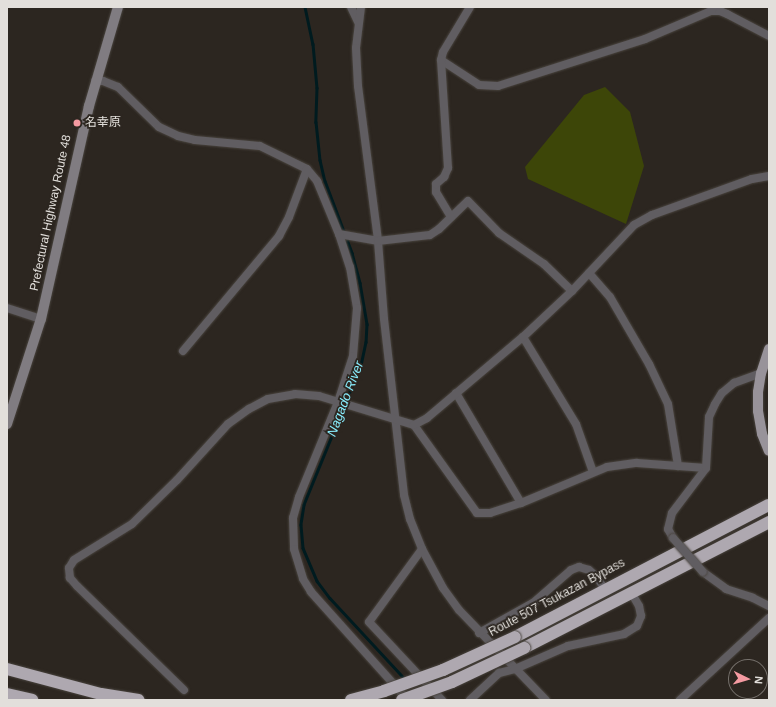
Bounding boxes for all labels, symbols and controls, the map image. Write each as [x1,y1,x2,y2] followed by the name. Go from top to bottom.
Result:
[85,116,121,130] place label: 名幸原
[72,118,82,128] marker: 名幸原
[27,134,75,292] street label: Prefectural Highway Route 48
[324,359,368,439] water label: Nagado River
[486,556,628,640] street label: Route 507 Tsukazan Bypass
[728,659,768,699] north arrow
[753,675,765,684] text: N

